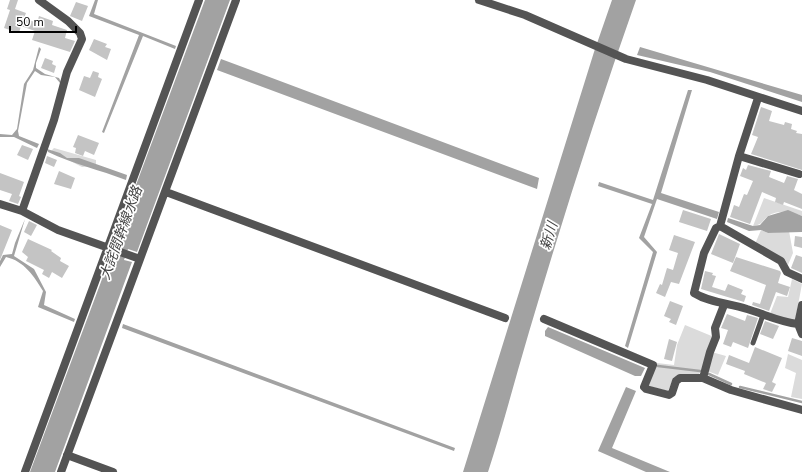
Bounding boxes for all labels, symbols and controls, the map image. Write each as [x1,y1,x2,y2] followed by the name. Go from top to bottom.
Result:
[10,8,76,34] scale bar
[16,14,44,30] text: 50 m
[95,183,147,282] water label: 大詫間幹線水路
[536,218,563,252] water label: 新川

